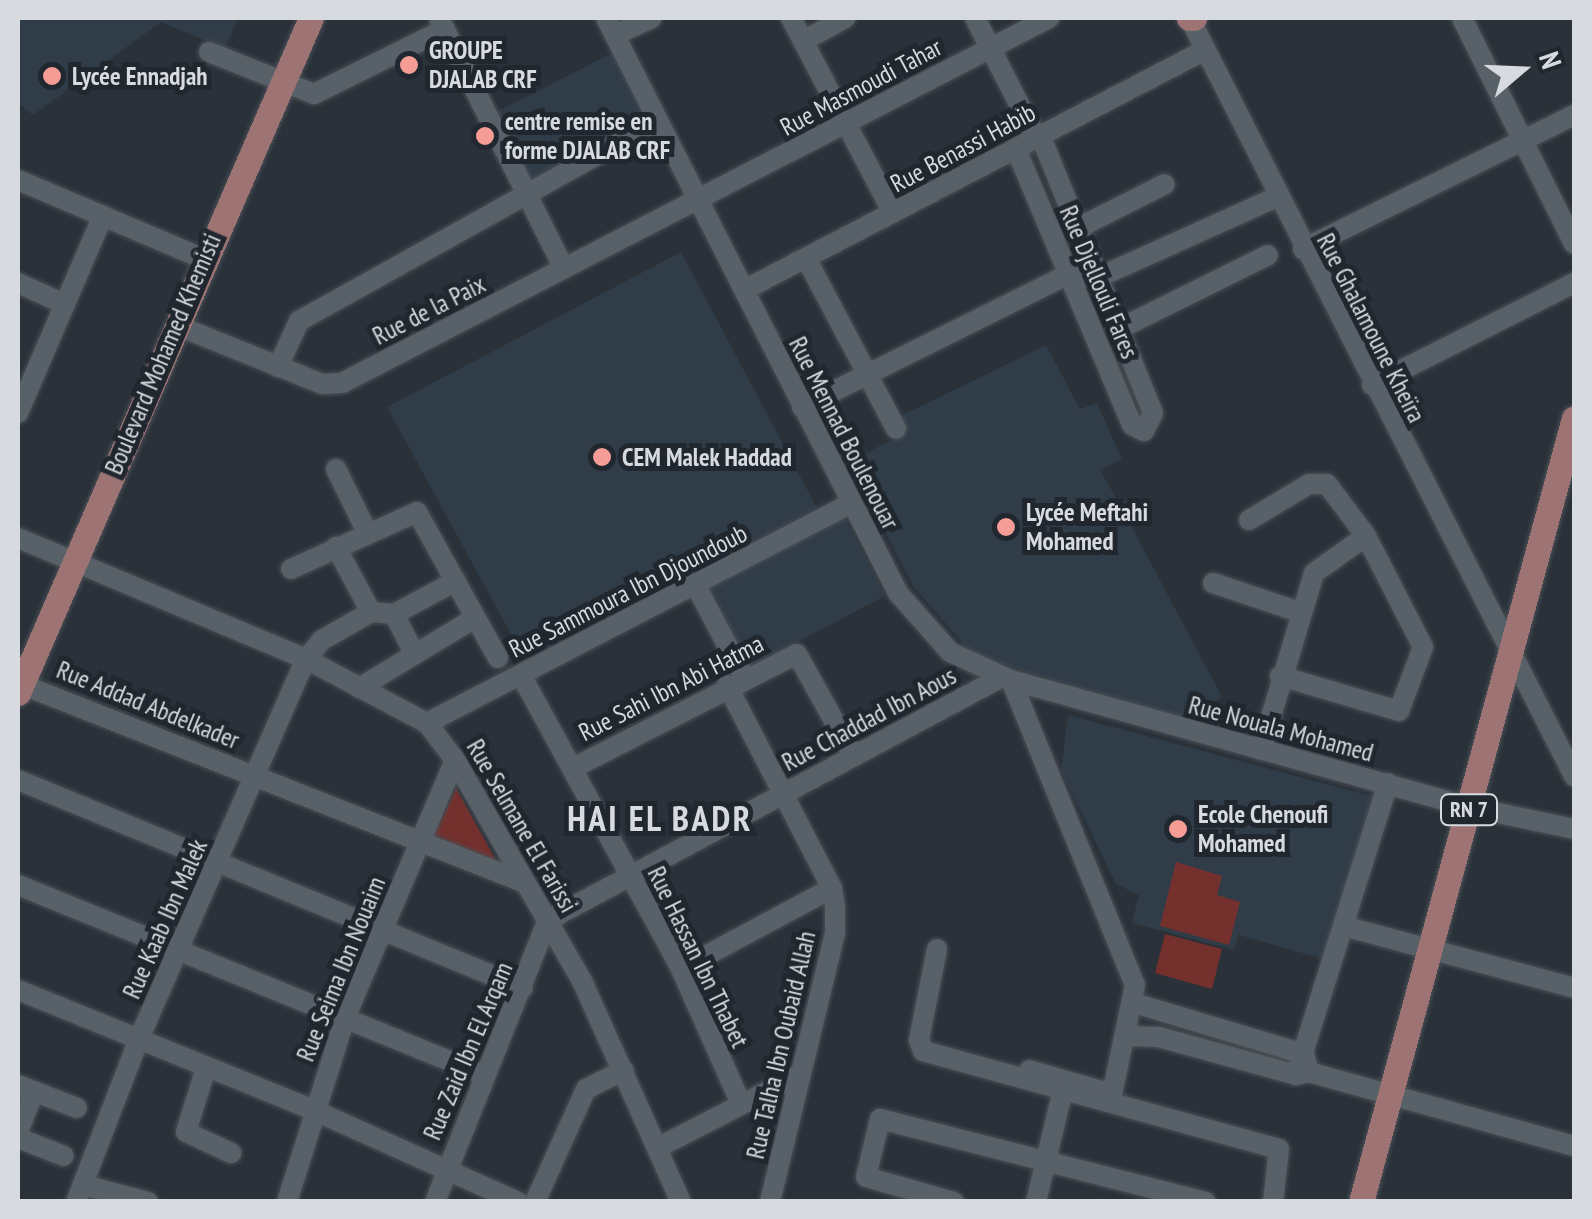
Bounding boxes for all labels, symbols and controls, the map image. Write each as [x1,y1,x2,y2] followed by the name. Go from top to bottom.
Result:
[1472,20,1572,120] north arrow
[775,32,947,142] street label: Rue Masmoudi Tahar
[429,36,537,95] place label: GROUPE DJALAB CRF
[1531,47,1571,73] text: N
[398,54,420,76] marker: GROUPE DJALAB CRF
[72,61,208,91] place label: Lycée Ennadjah
[41,65,63,87] marker: Lycée Ennadjah
[885,97,1041,199] street label: Rue Benassi Habib
[505,107,670,166] place label: centre remise en forme DJALAB CRF
[474,125,496,147] marker: centre remise en forme DJALAB CRF
[1053,201,1145,363] street label: Rue Djellouli Fares
[99,229,227,479] street label: Boulevard Mohamed Khemisti
[1310,229,1432,427] street label: Rue Ghalamoune Kheïra
[368,269,490,351] street label: Rue de la Paix
[783,332,905,534] street label: Rue Mennad Boulenouar
[622,442,792,472] place label: CEM Malek Haddad
[591,446,613,468] marker: CEM Malek Haddad
[1026,498,1148,557] place label: Lycée Meftahi Mohamed
[995,516,1017,538] marker: Lycée Meftahi Mohamed
[504,518,752,664] street label: Rue Sammoura Ibn Djoundoub
[573,628,769,748] street label: Rue Sahi Ibn Abi Hatma
[52,654,244,756] street label: Rue Addad Abdelkader
[777,660,961,778] street label: Rue Chaddad Ibn Aous
[1185,690,1377,768] street label: Rue Nouala Mohamed
[460,734,584,918] street label: Rue Selmane El Farissi
[1439,793,1499,827] road number: RN 7
[566,797,754,839] district label: HAI EL BADR
[1198,800,1329,859] place label: Ecole Chenoufi Mohamed
[1167,818,1189,840] marker: Ecole Chenoufi Mohamed
[116,835,214,1003] street label: Rue Kaab Ibn Malek
[641,861,755,1053] street label: Rue Hassan Ibn Thabet
[290,872,392,1066] street label: Rue Seima Ibn Nouaim
[740,928,822,1162] street label: Rue Talha Ibn Oubaid Allah
[417,957,519,1145] street label: Rue Zaid Ibn El Arqam

